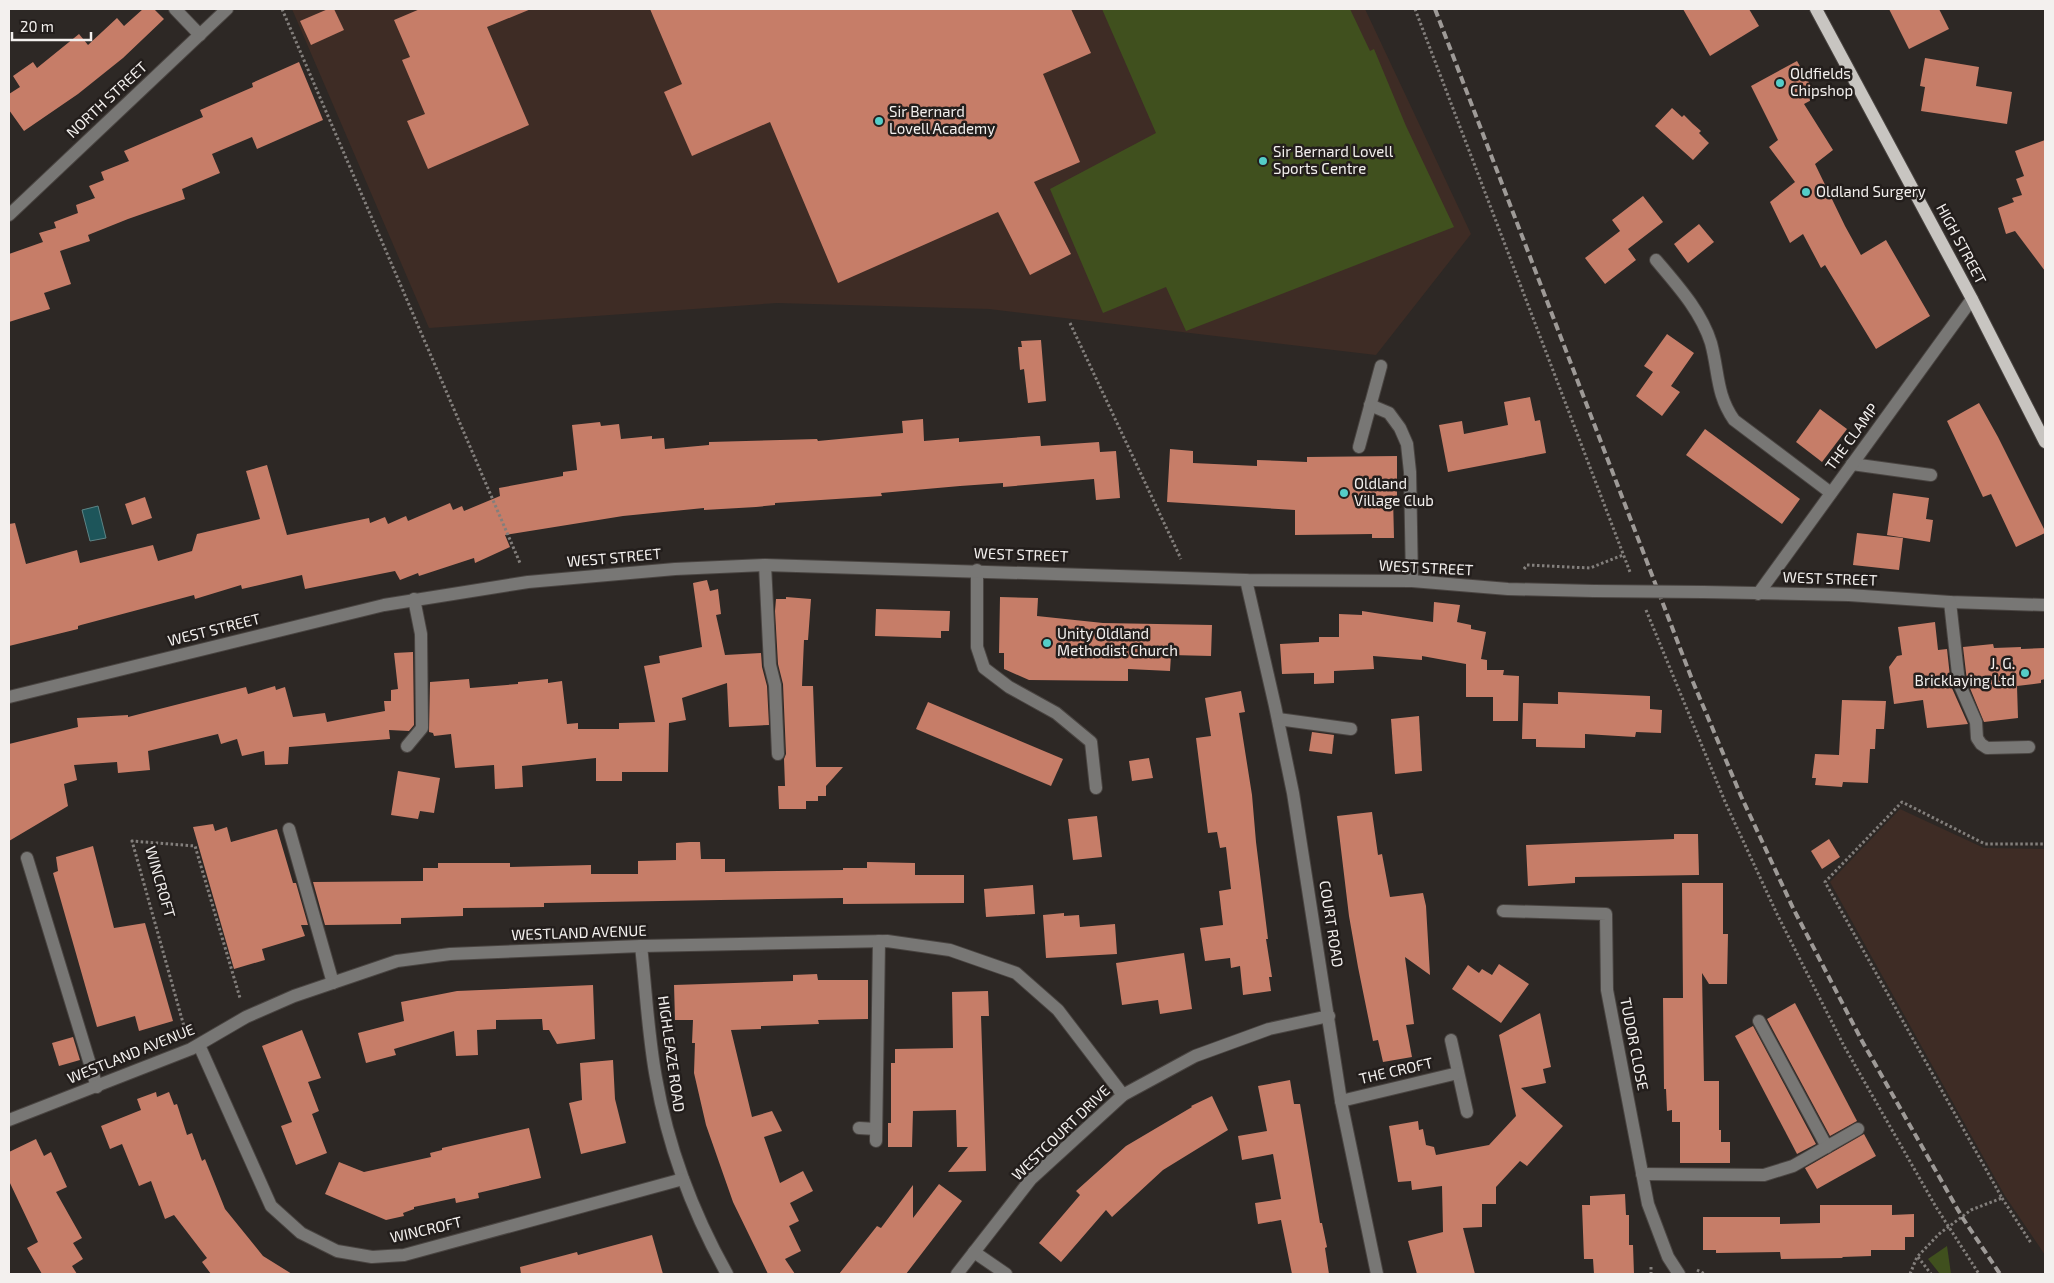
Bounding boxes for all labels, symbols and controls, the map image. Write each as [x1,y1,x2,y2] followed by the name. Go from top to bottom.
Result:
[12,10,91,42] scale bar
[20,17,54,35] text: 20 m
[62,57,151,141] street label: NORTH STREET
[1790,64,1853,99] place label: Oldfields Chipshop
[1774,77,1786,89] marker: Oldfields Chipshop
[889,102,995,137] place label: Sir Bernard Lovell Academy
[873,115,885,127] marker: Sir Bernard Lovell Academy
[1273,142,1394,177] place label: Sir Bernard Lovell Sports Centre
[1257,155,1269,167] marker: Sir Bernard Lovell Sports Centre
[1816,182,1926,200] place label: Oldland Surgery
[1800,186,1812,198] marker: Oldland Surgery
[1933,200,1991,287] street label: HIGH STREET
[1821,399,1882,473] street label: THE CLAMP
[1354,474,1434,509] place label: Oldland Village Club
[1338,487,1350,499] marker: Oldland Village Club
[973,543,1069,565] street label: WEST STREET
[566,544,662,570] street label: WEST STREET
[1378,556,1474,578] street label: WEST STREET
[1782,567,1878,589] street label: WEST STREET
[166,609,262,649] street label: WEST STREET
[1057,624,1178,659] place label: Unity Oldland Methodist Church
[1041,637,1053,649] marker: Unity Oldland Methodist Church
[1915,654,2015,689] place label: J. G. Bricklaying Ltd
[2019,667,2031,679] marker: J. G. Bricklaying Ltd
[142,844,180,920] street label: WINCROFT
[1316,879,1348,969] street label: COURT ROAD
[511,921,647,943] street label: WESTLAND AVENUE
[655,994,689,1113] street label: HIGHLEAZE ROAD
[1617,996,1653,1092] street label: TUDOR CLOSE
[64,1019,197,1087] street label: WESTLAND AVENUE
[1357,1053,1435,1087] street label: THE CROFT
[1007,1081,1113,1184] street label: WESTCOURT DRIVE
[388,1212,464,1246] street label: WINCROFT

